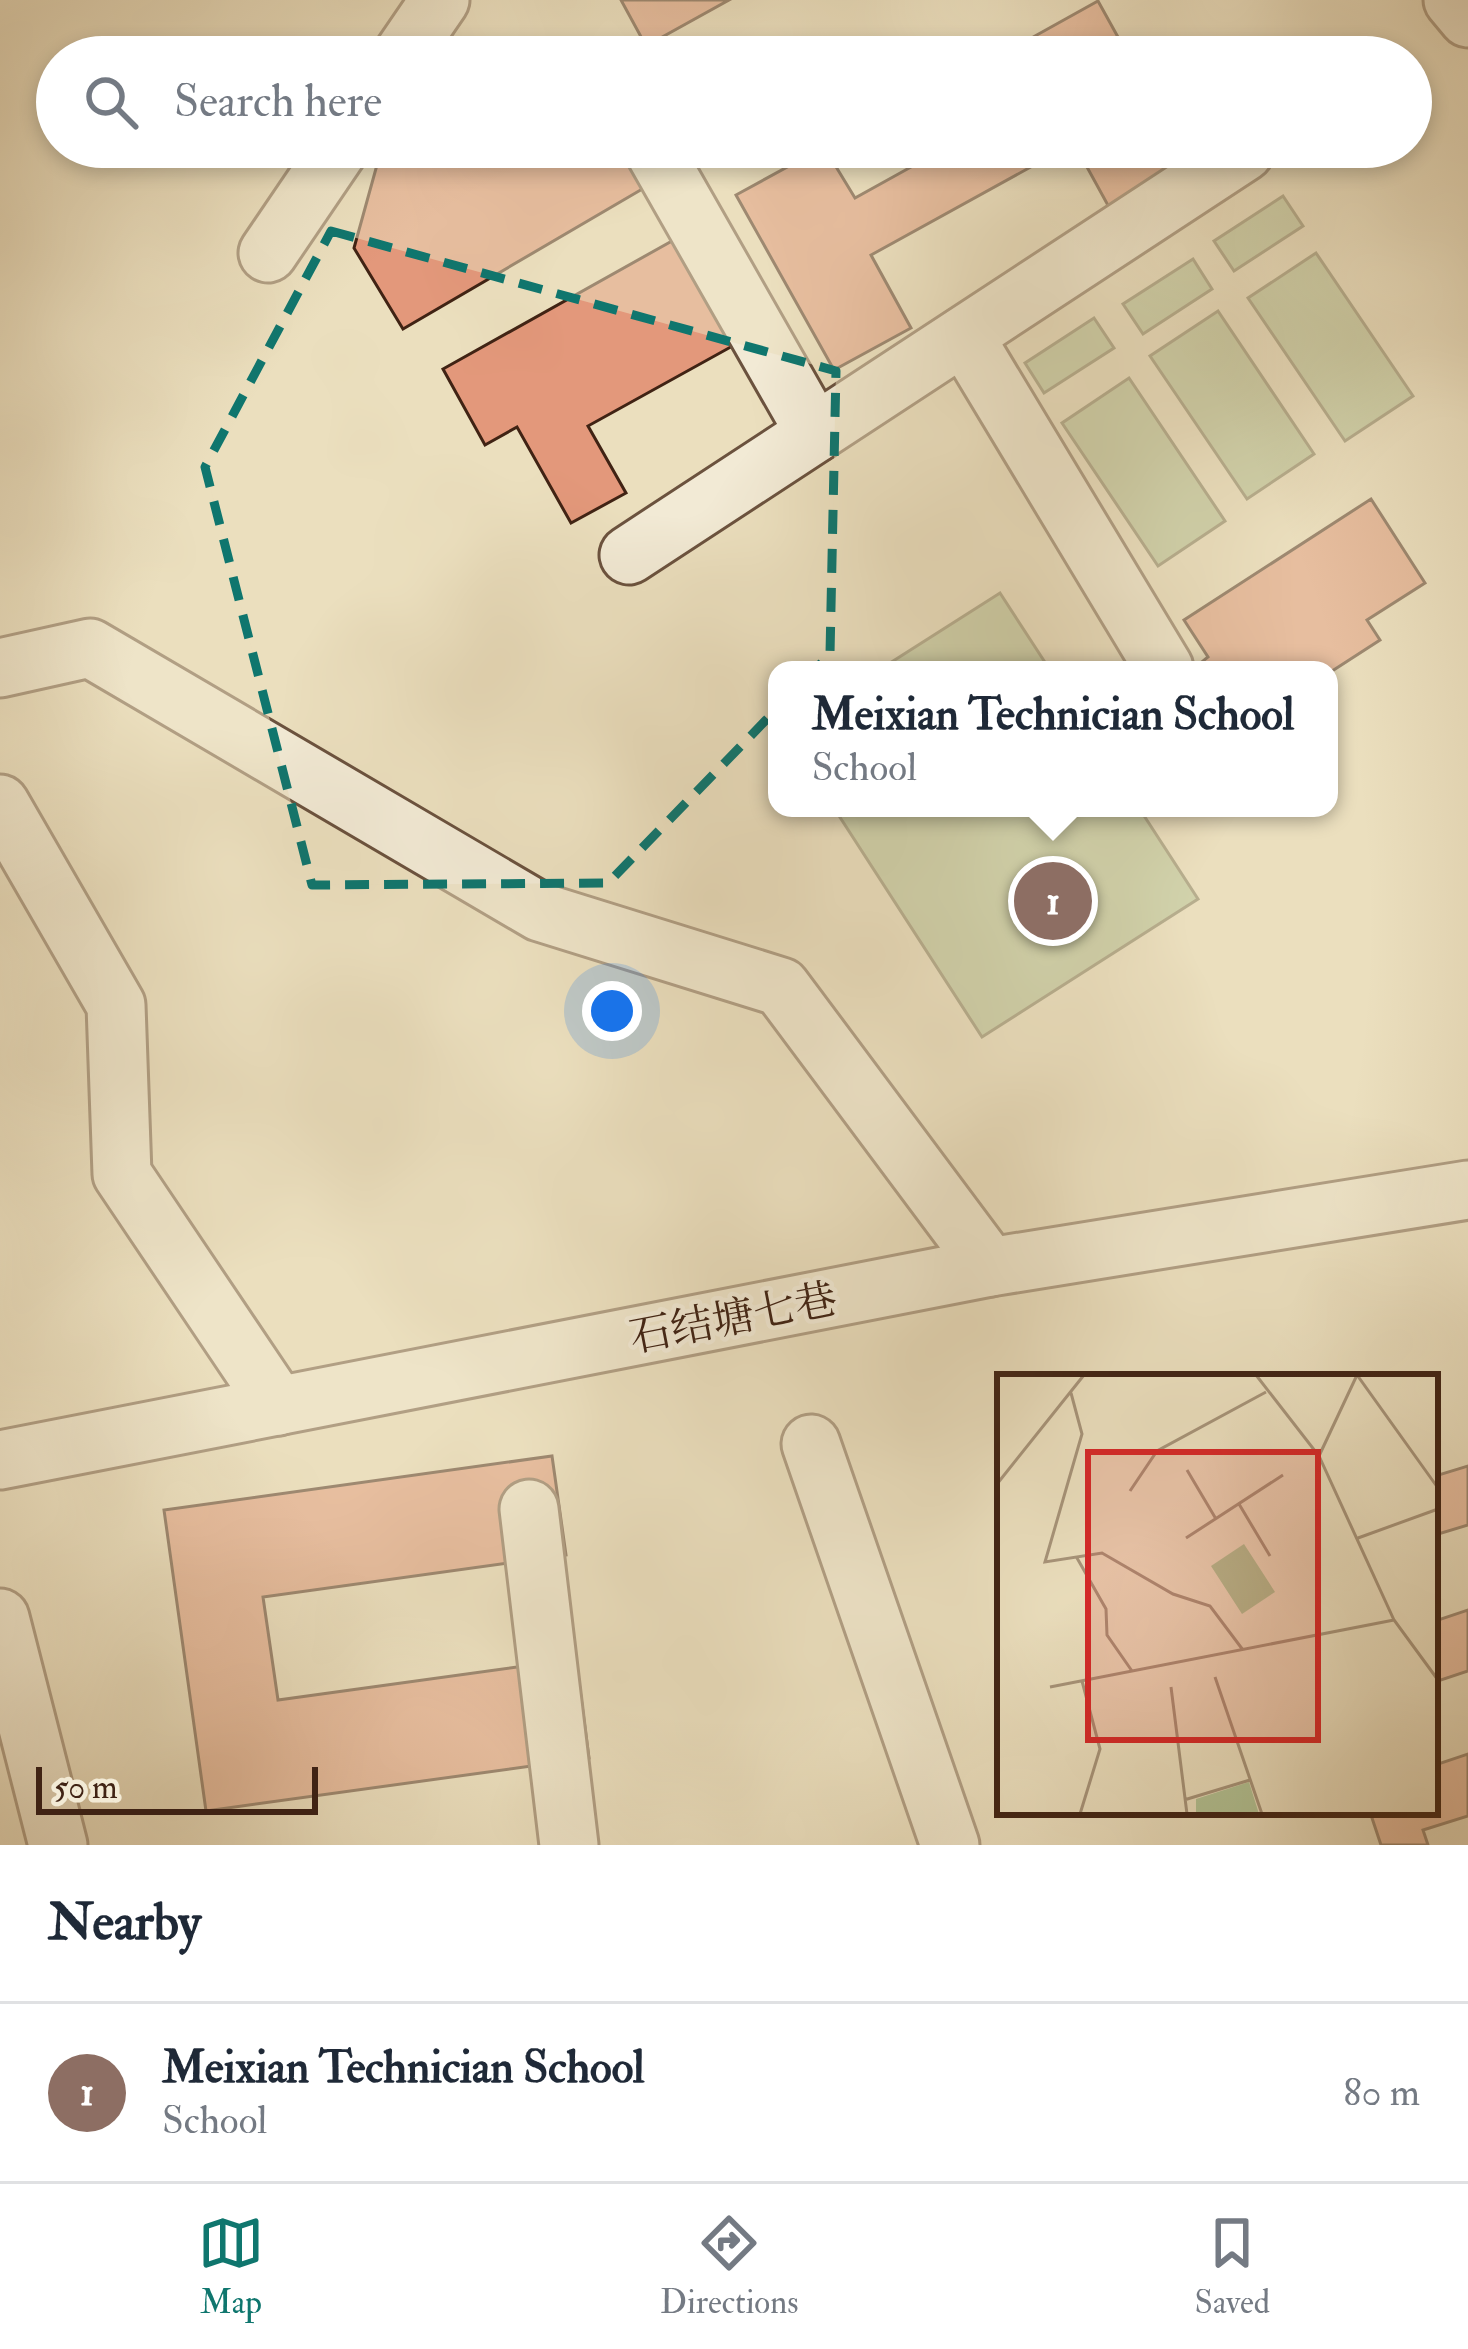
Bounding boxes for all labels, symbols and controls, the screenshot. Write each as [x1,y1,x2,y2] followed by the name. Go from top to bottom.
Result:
[36,36,1432,168] search box
[78,69,144,135] icon: search
[174,74,382,130] text: Search here
[768,661,1338,817] popup
[812,687,1294,743] text: Meixian Technician School
[812,743,917,792] text: School
[1014,856,1092,946] pin: 1
[582,981,642,1041] your location
[625,1273,841,1365] street label: 石结塘七巷
[997,1374,1438,1815] inset map
[36,1761,318,1814] scale bar
[54,1767,118,1808] text: 50 m
[48,1891,201,1955] text: Nearby
[162,2040,645,2096] text: Meixian Technician School
[80,2068,94,2117] text: 1
[1343,2068,1420,2117] text: 80 m
[162,2096,267,2145] text: School
[198,2210,264,2323] tab: Map
[660,2210,799,2323] tab: Directions
[1195,2210,1270,2323] tab: Saved

